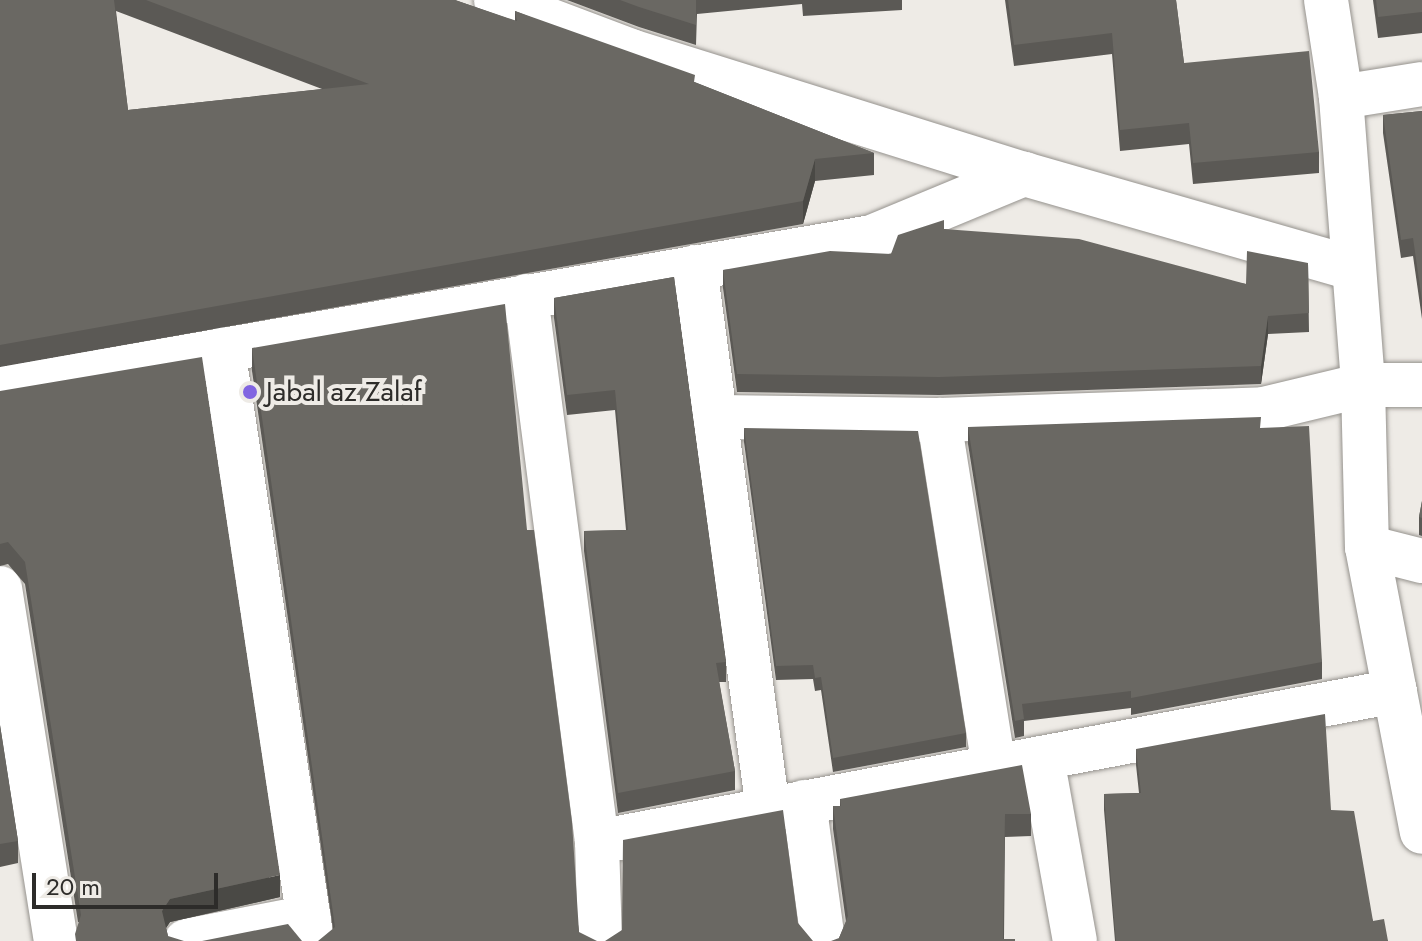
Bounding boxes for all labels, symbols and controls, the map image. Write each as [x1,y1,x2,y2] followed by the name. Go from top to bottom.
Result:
[266,375,422,409] place label: Jabal az Zalaf
[241,383,259,401] marker: Jabal az Zalaf
[36,857,222,907] scale bar
[46,869,100,904] text: 20 m

